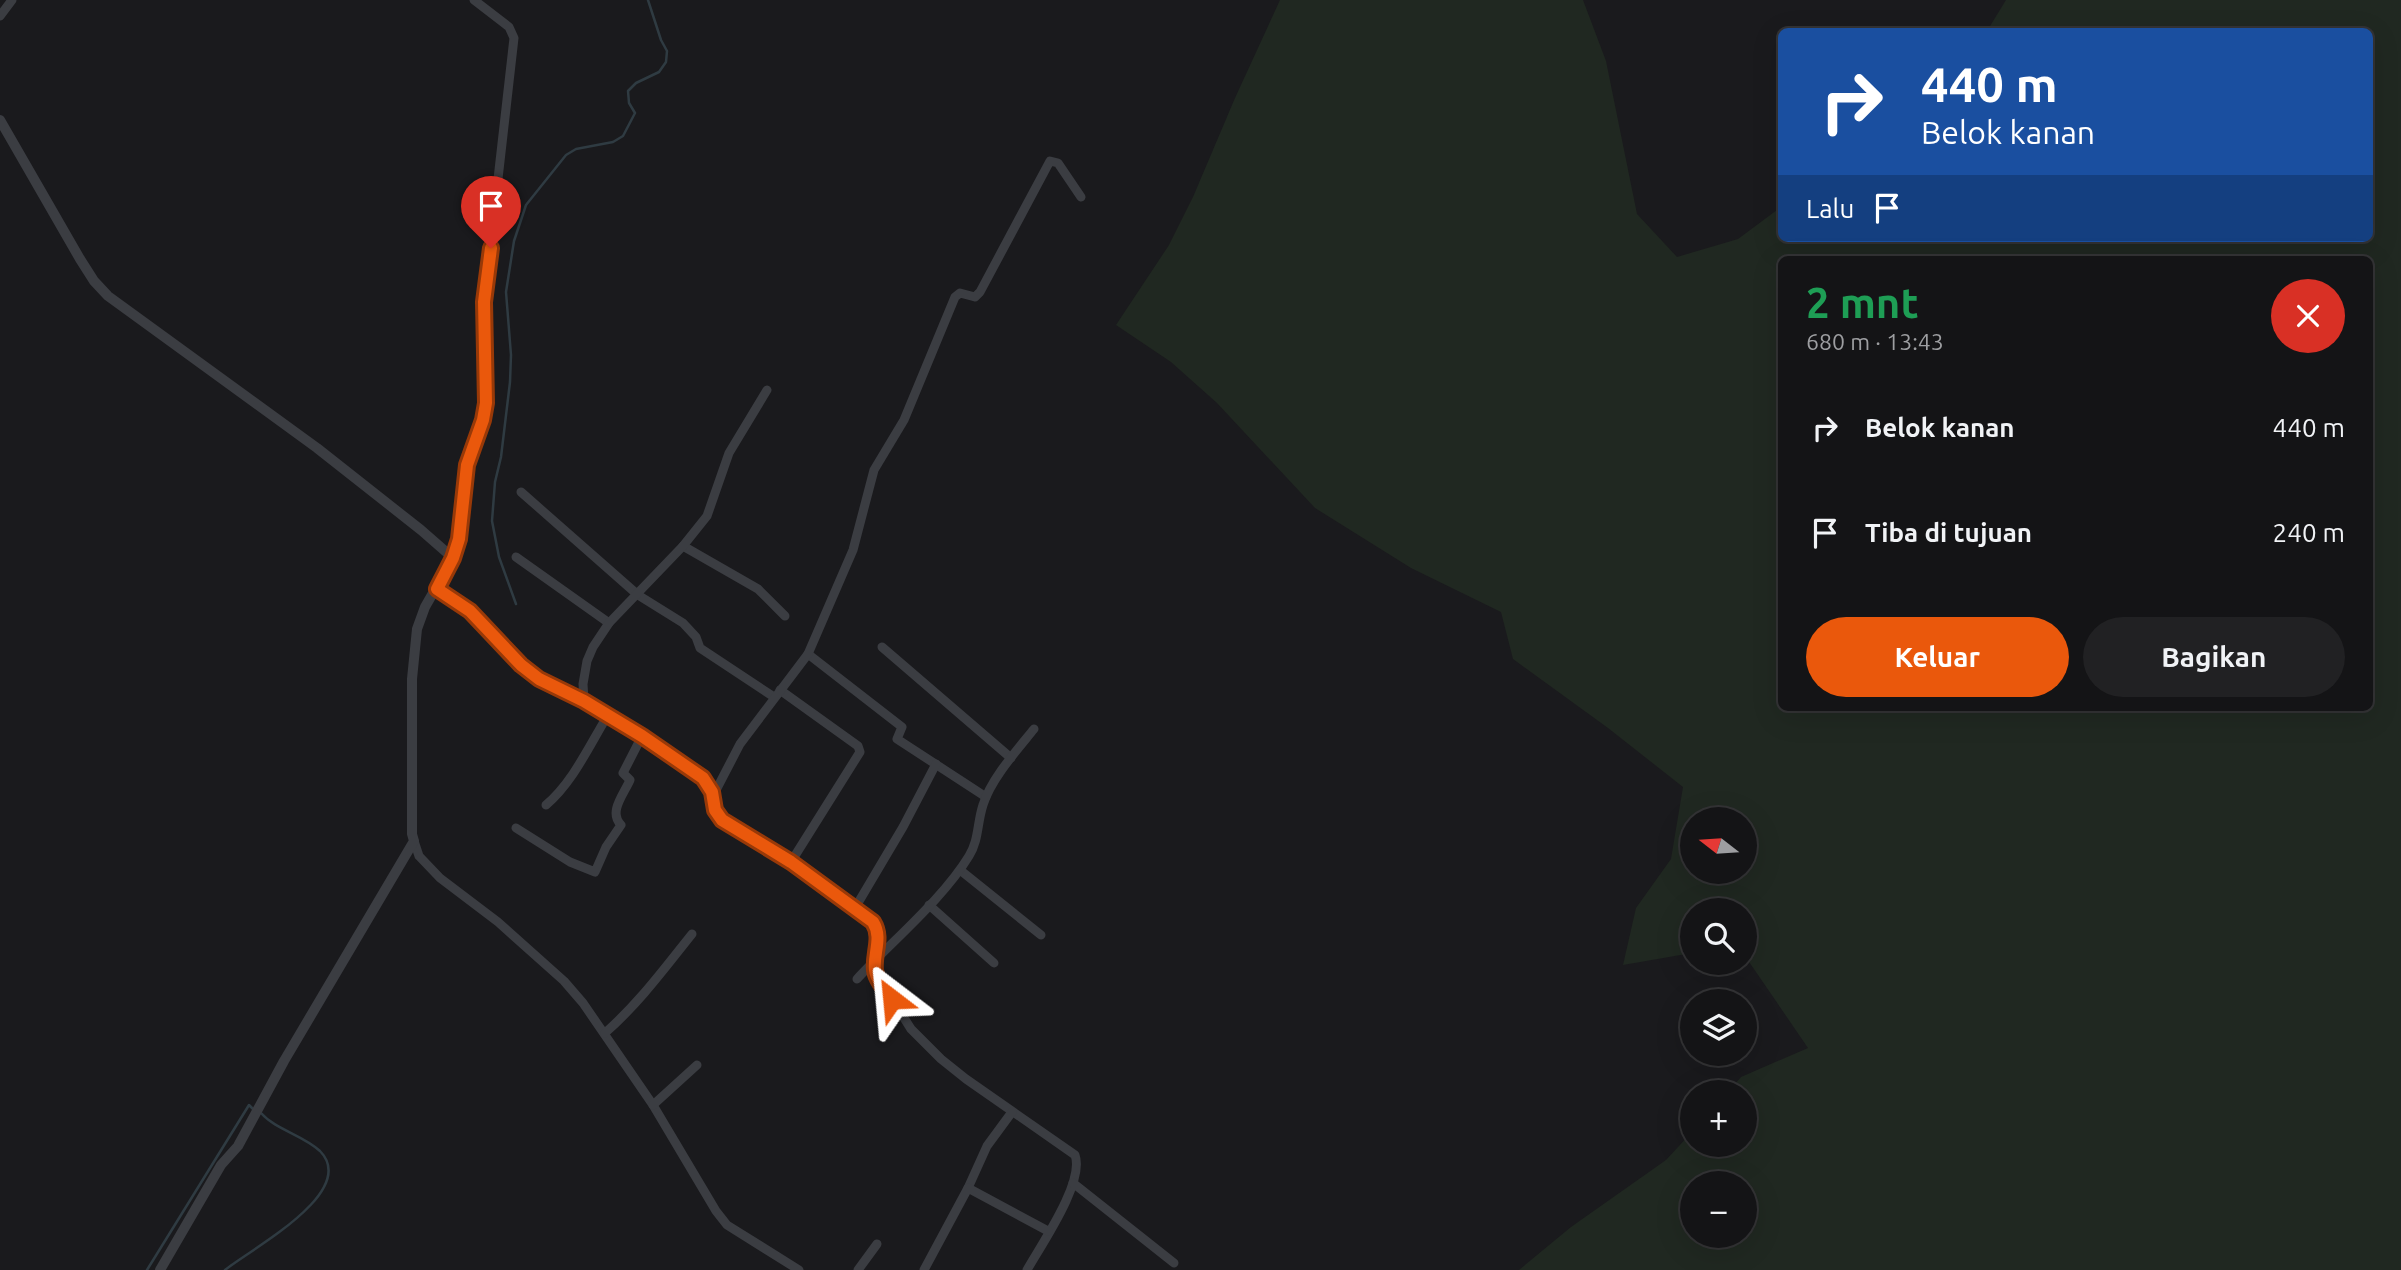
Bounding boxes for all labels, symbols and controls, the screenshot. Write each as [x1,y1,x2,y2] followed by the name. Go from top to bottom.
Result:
[1806,56,1897,147] icon: right
[1921,56,2058,111] text: 440 m
[1921,114,2095,150] text: Belok kanan
[461,176,521,248] pin
[472,187,510,225] icon: arrive
[1868,189,1906,227] icon: arrive
[1806,194,1854,223] text: Lalu
[1806,279,1919,326] text: 2 mnt
[2271,279,2345,353] button: close
[1806,329,1944,354] text: 680 m · 13:43
[1806,409,1844,447] icon: right
[1865,413,2015,442] text: Belok kanan
[2273,413,2345,442] text: 440 m
[1806,514,1844,552] icon: arrive
[1865,518,2032,547] text: Tiba di tujuan
[2273,518,2345,547] text: 240 m
[1806,617,2069,697] button: Keluar
[2083,617,2345,697] button: Bagikan
[1680,807,1757,884] north arrow
[1680,807,1757,1248] map controls
[1680,898,1757,975] button: search
[855,962,929,1036] position arrow
[1680,989,1757,1066] button: layers
[1680,1080,1757,1157] button: +
[1680,1171,1757,1248] button: −

